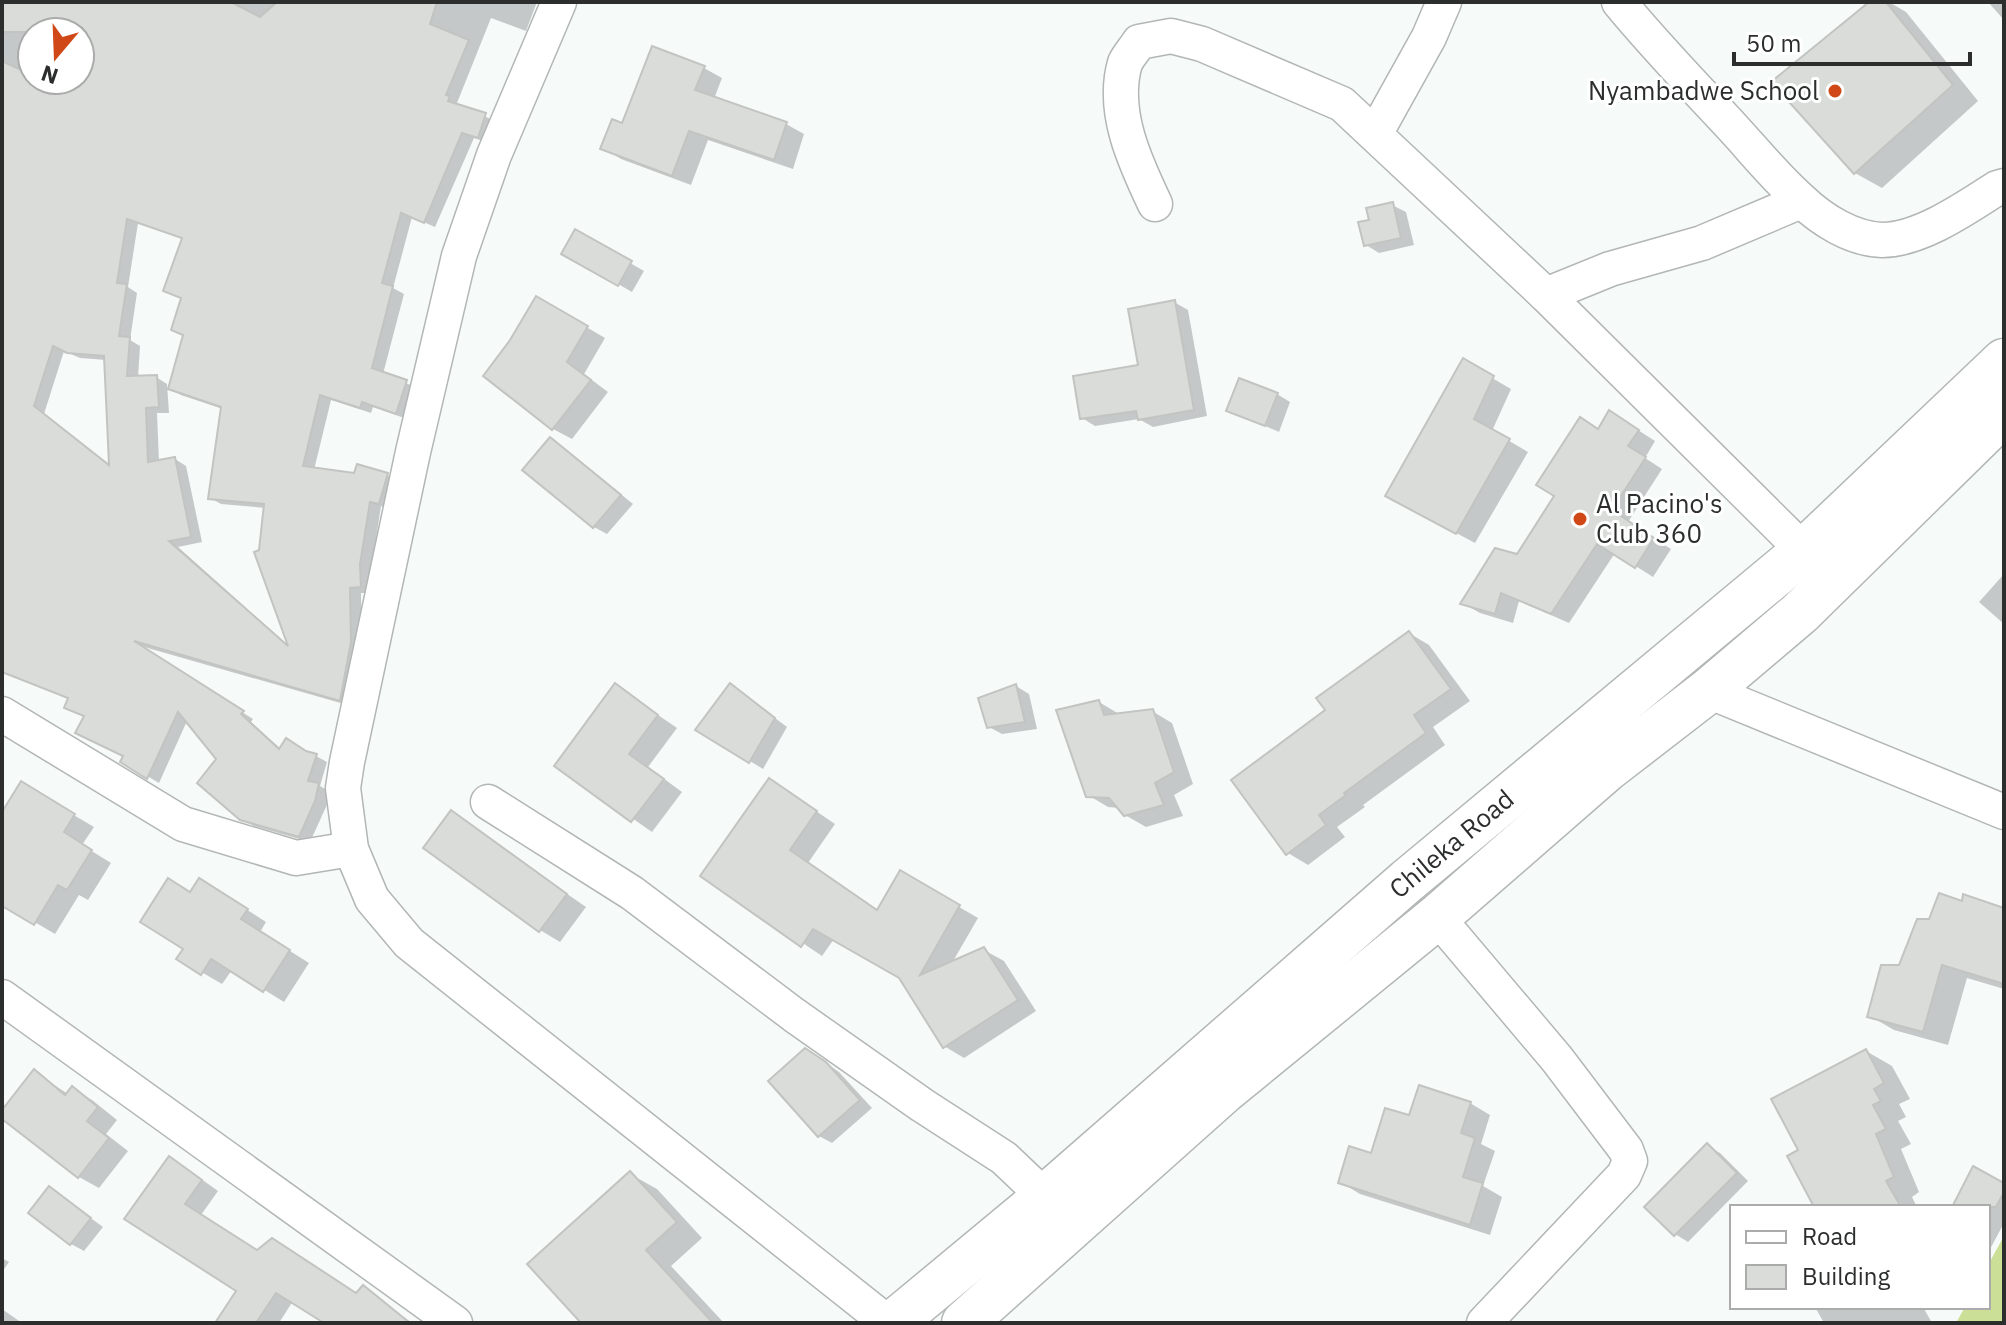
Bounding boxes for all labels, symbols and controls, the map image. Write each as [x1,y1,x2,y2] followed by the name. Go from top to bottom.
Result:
[16,16,96,96] north arrow
[1734,16,1970,66] scale bar
[1746,27,1801,59] text: 50 m
[37,59,62,92] text: N
[1588,73,1819,107] place label: Nyambadwe School
[1826,82,1844,100] marker: Nyambadwe School
[1596,486,1723,550] place label: Al Pacino's Club 360
[1571,510,1589,528] marker: Al Pacino's Club 360
[1382,781,1520,905] street label: Chileka Road
[1730,1205,1990,1309] legend
[1802,1220,1857,1252] text: Road
[1802,1260,1890,1292] text: Building

